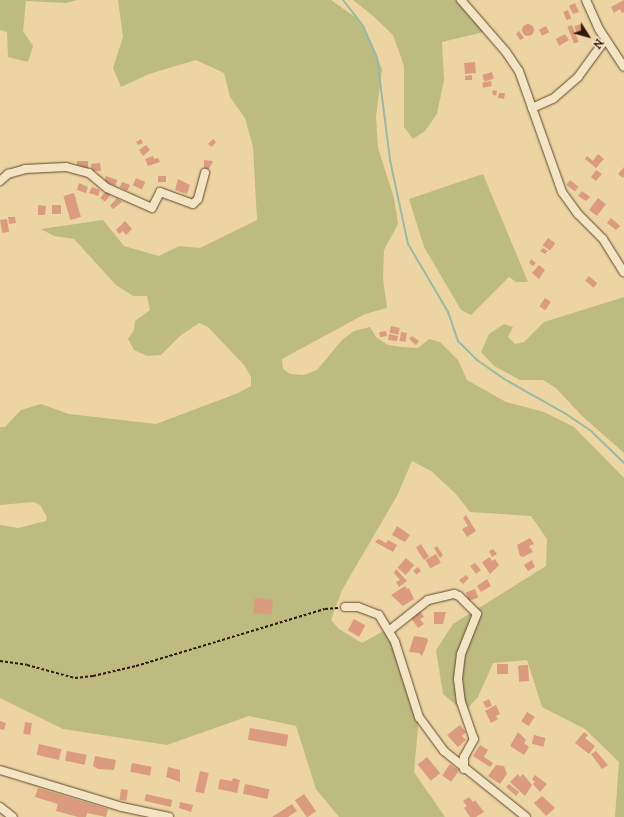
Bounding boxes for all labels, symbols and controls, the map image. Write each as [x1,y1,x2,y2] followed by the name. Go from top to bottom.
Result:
[568,16,608,56] north arrow
[589,35,606,51] text: N

